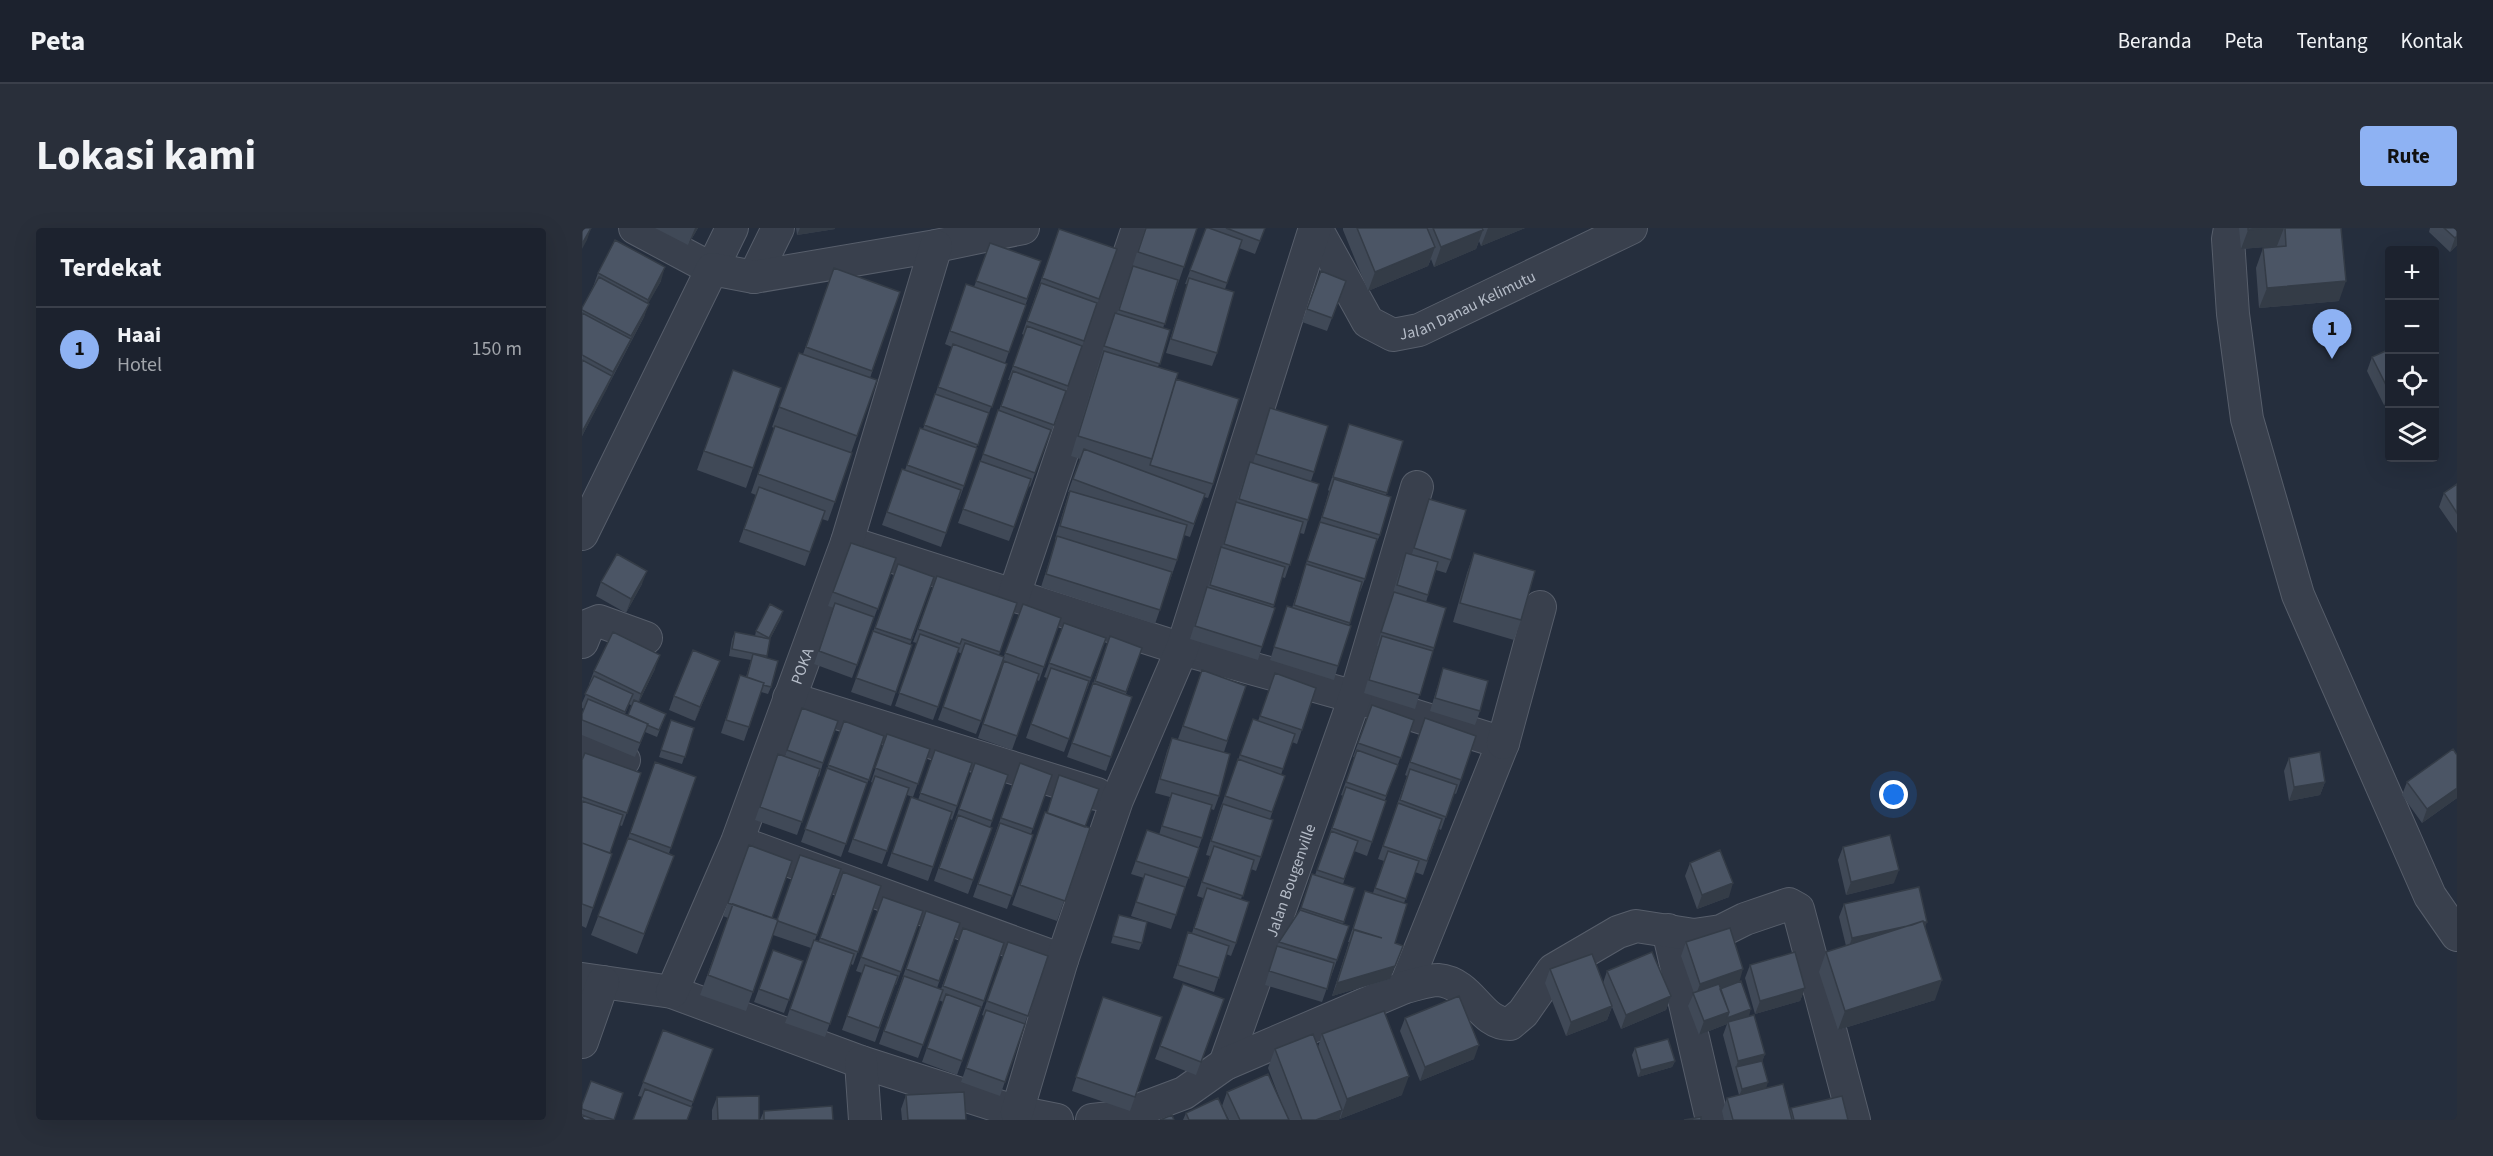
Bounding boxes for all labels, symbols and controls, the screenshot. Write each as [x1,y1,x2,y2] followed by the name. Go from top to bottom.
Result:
[30,21,85,61] text: Peta
[2118,26,2192,56] text: Beranda
[2225,26,2263,56] text: Peta
[2296,26,2367,56] text: Tentang
[2400,26,2463,56] text: Kontak
[36,126,256,186] text: Lokasi kami
[2360,126,2457,186] button: Rute
[2385,246,2439,462] map controls
[2385,246,2439,300] button: +
[60,249,162,286] text: Terdekat
[1397,266,1539,346] street label: Jalan Danau Kelimutu
[2385,300,2439,354] button: −
[2312,310,2352,359] pin: 1
[117,319,161,351] text: Haai
[74,335,85,363] text: 1
[472,335,522,363] text: 150 m
[117,351,162,379] text: Hotel
[2385,354,2439,408] button: locate
[2385,408,2439,462] button: layers
[786,645,819,688] street label: POKA
[1879,780,1908,809] your location
[1261,821,1321,940] street label: Jalan Bougenville

